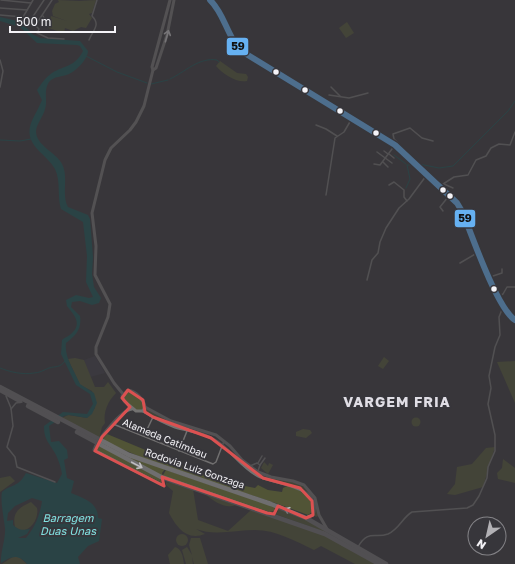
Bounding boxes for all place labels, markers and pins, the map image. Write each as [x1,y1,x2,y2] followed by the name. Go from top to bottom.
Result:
[271,67,281,77] unlabelled marker
[300,85,310,95] unlabelled marker
[335,106,345,116] unlabelled marker
[371,128,381,138] unlabelled marker
[438,185,448,195] unlabelled marker
[445,191,455,201] unlabelled marker
[489,284,499,294] unlabelled marker

